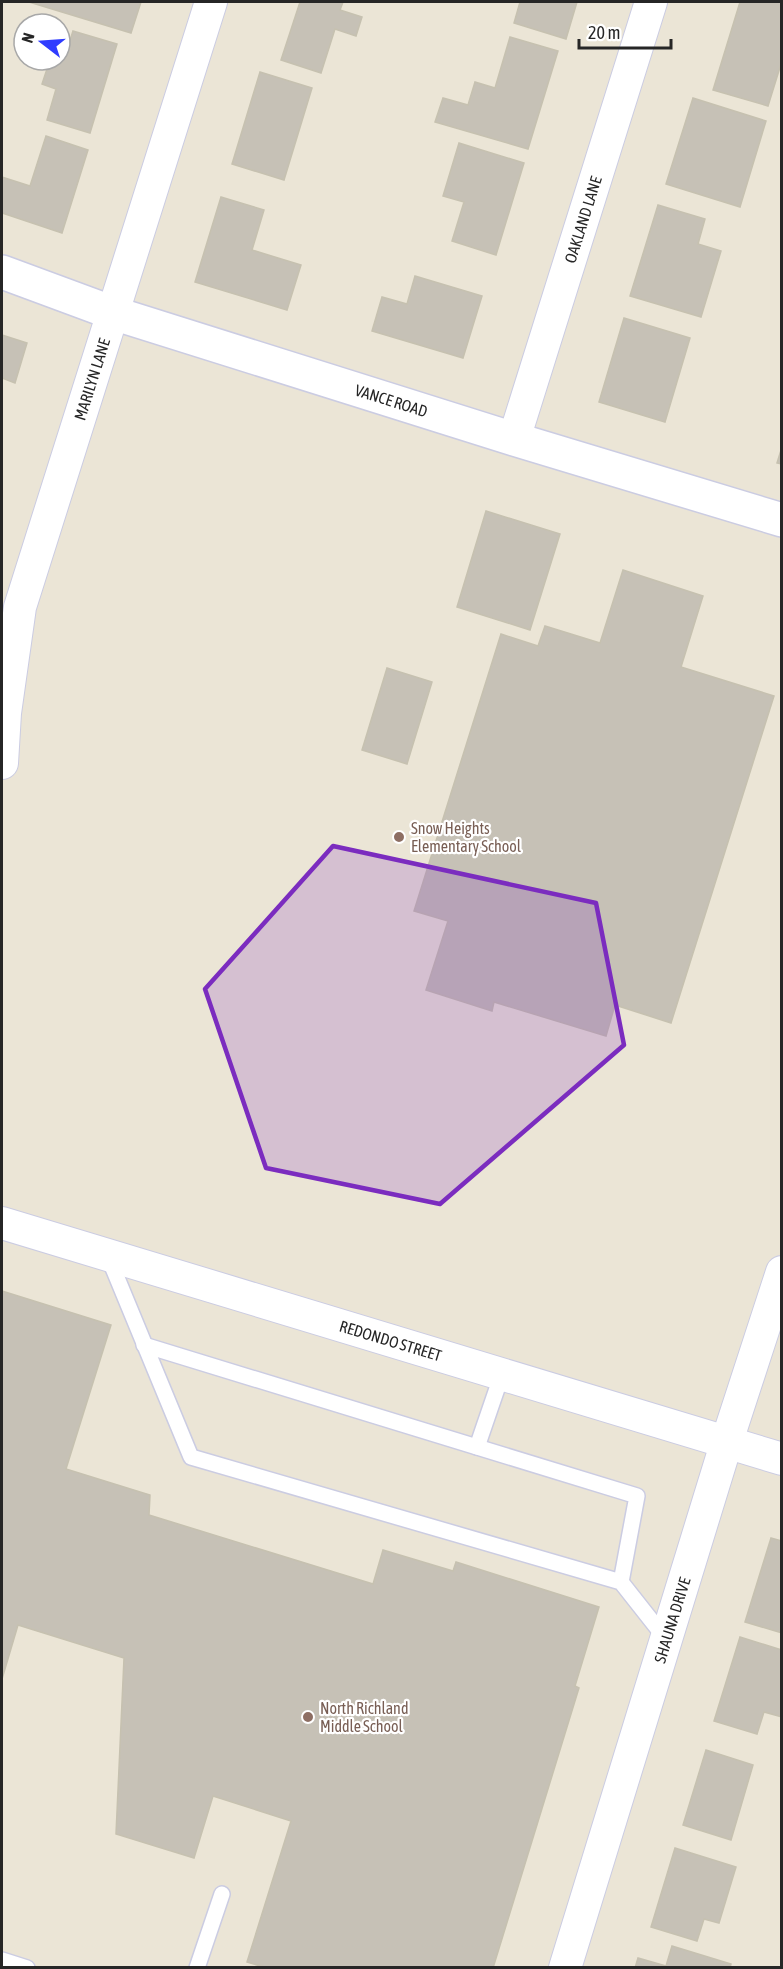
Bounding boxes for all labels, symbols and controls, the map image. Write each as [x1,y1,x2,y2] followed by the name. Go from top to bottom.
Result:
[12,12,72,72] north arrow
[579,12,670,50] scale bar
[588,22,620,43] text: 20 m
[18,30,38,45] text: N
[561,174,605,265] street label: OAKLAND LANE
[71,336,113,422] street label: MARILYN LANE
[353,381,430,420] street label: VANCE ROAD
[411,819,522,856] place label: Snow Heights Elementary School
[392,830,406,844] marker: Snow Heights Elementary School
[337,1317,444,1364] street label: REDONDO STREET
[650,1575,694,1665] street label: SHAUNA DRIVE
[320,1699,408,1735] place label: North Richland Middle School
[301,1710,315,1724] marker: North Richland Middle School

